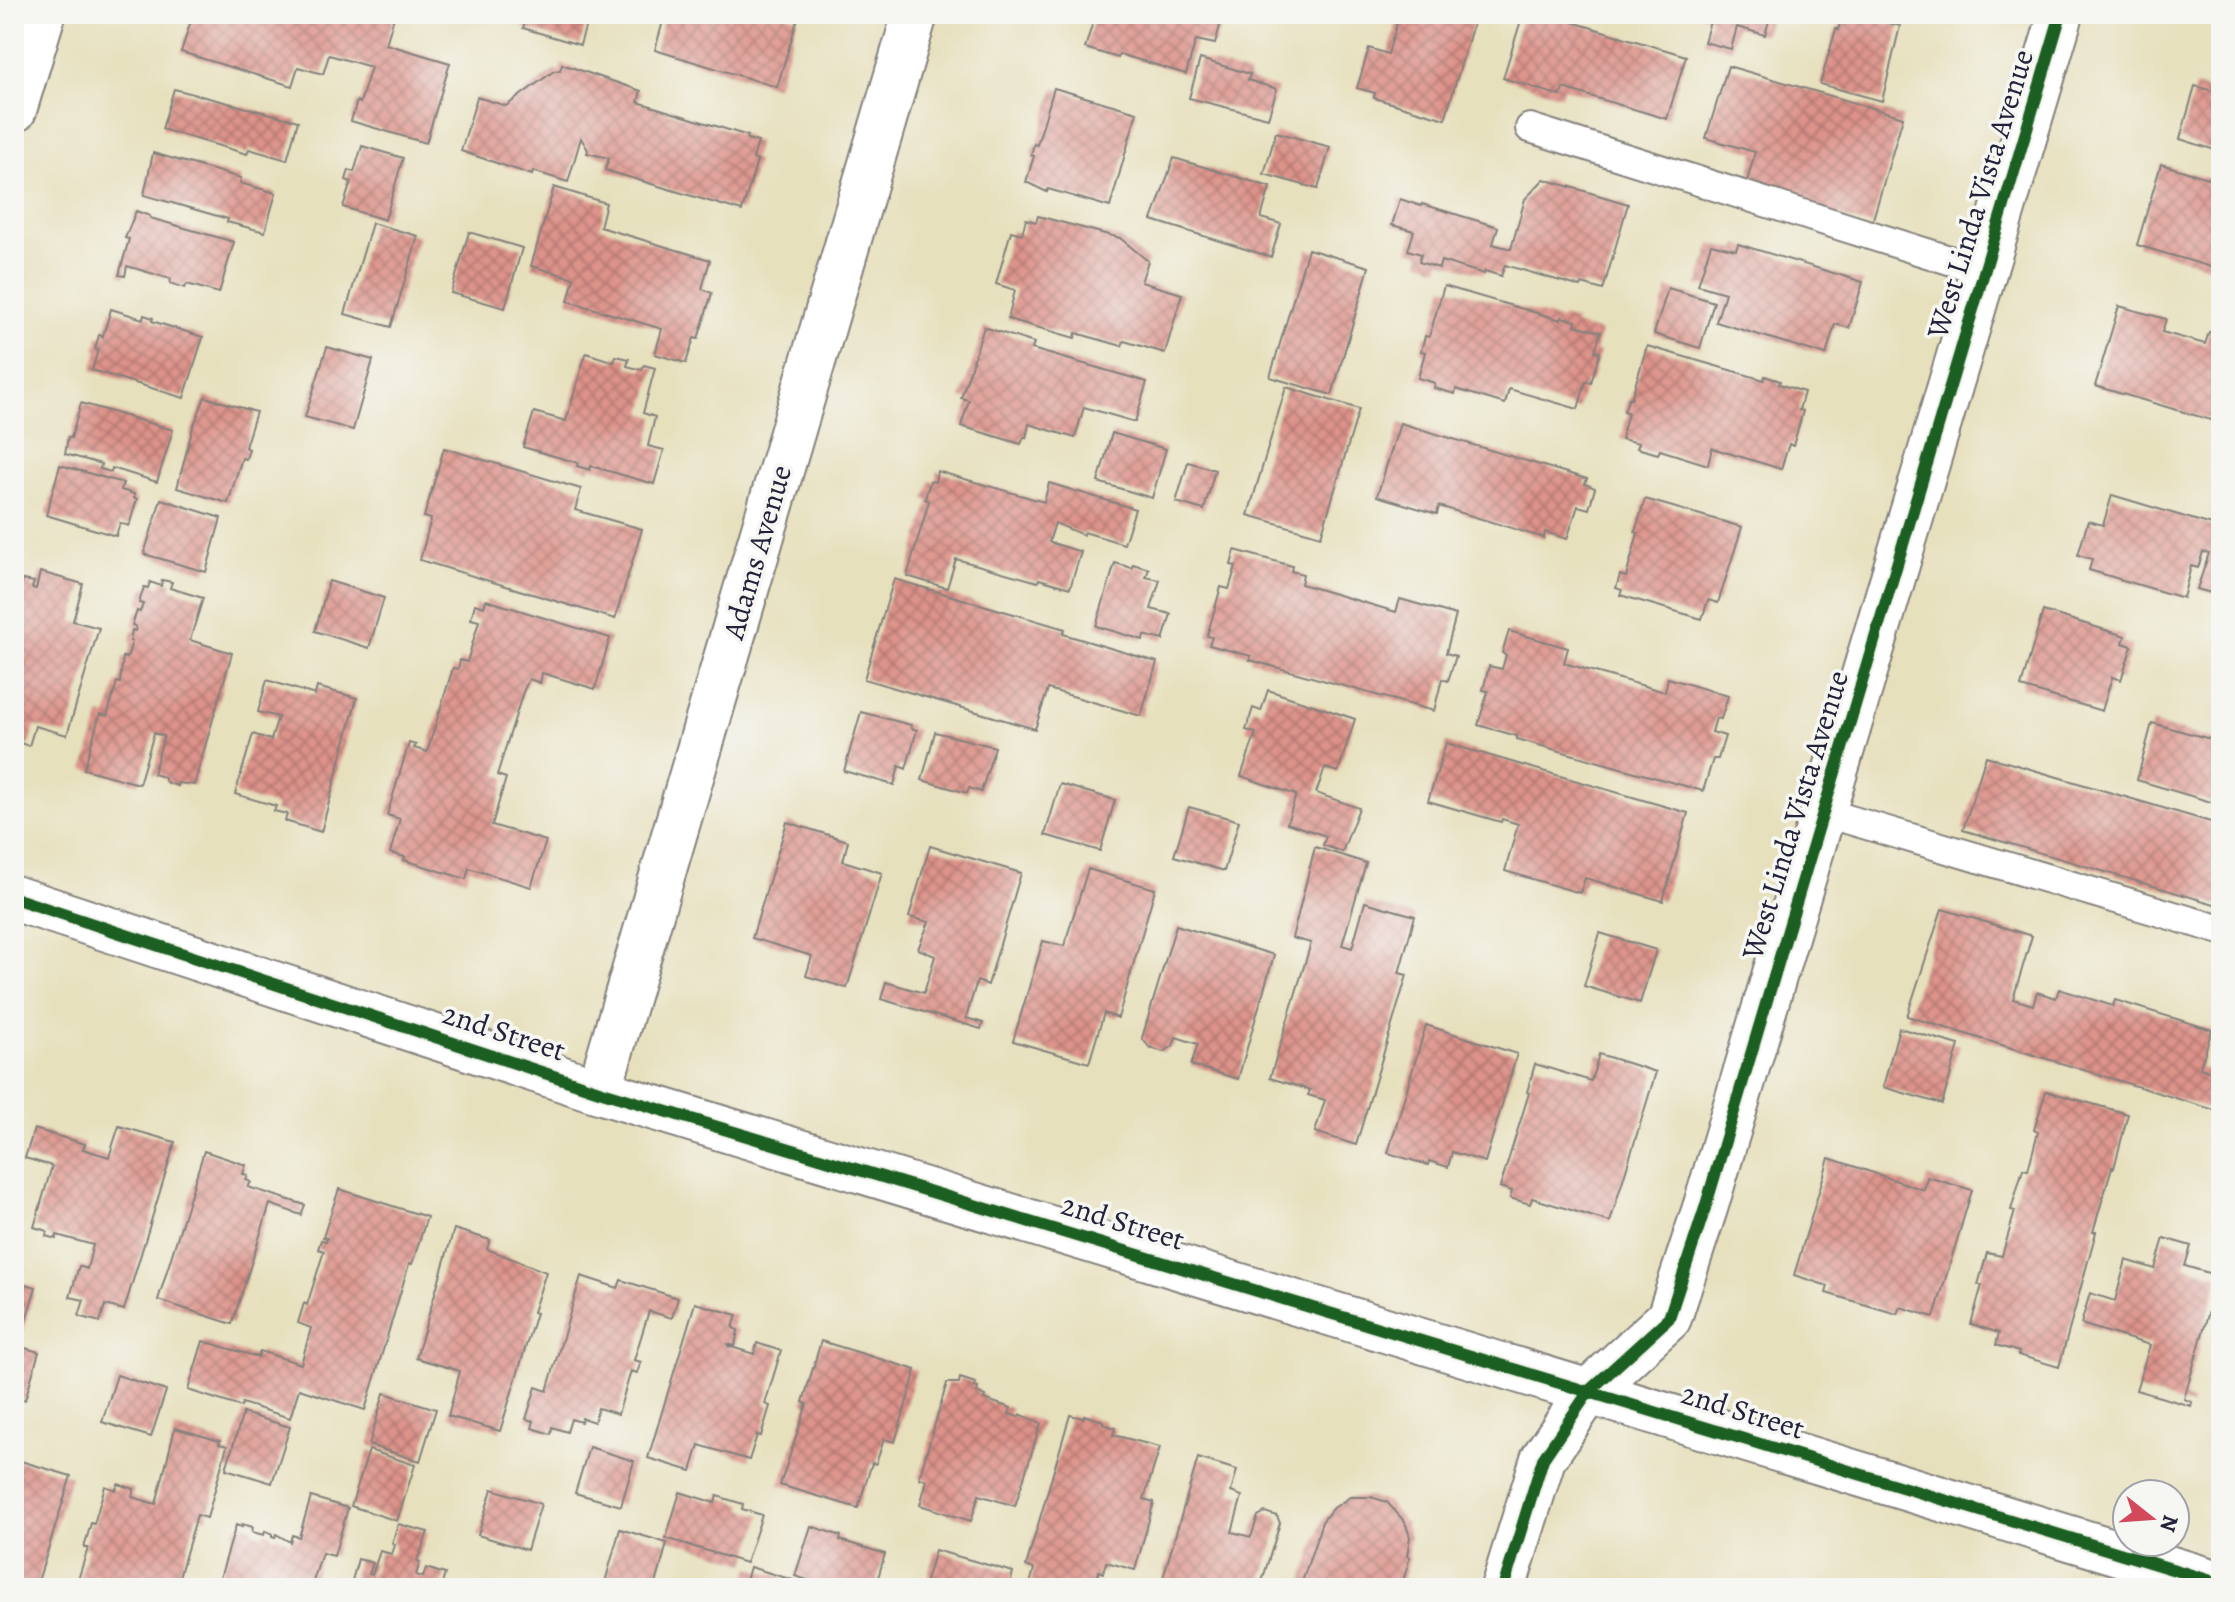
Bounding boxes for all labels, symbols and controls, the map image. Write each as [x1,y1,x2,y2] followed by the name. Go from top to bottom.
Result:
[1917,45,2043,344] street label: West Linda Vista Avenue
[713,460,801,645] street label: Adams Avenue
[1732,666,1858,965] street label: West Linda Vista Avenue
[438,993,570,1071] street label: 2nd Street
[1057,1184,1189,1260] street label: 2nd Street
[1677,1373,1809,1449] street label: 2nd Street
[2111,1478,2191,1558] north arrow
[2152,1512,2186,1536] text: N

